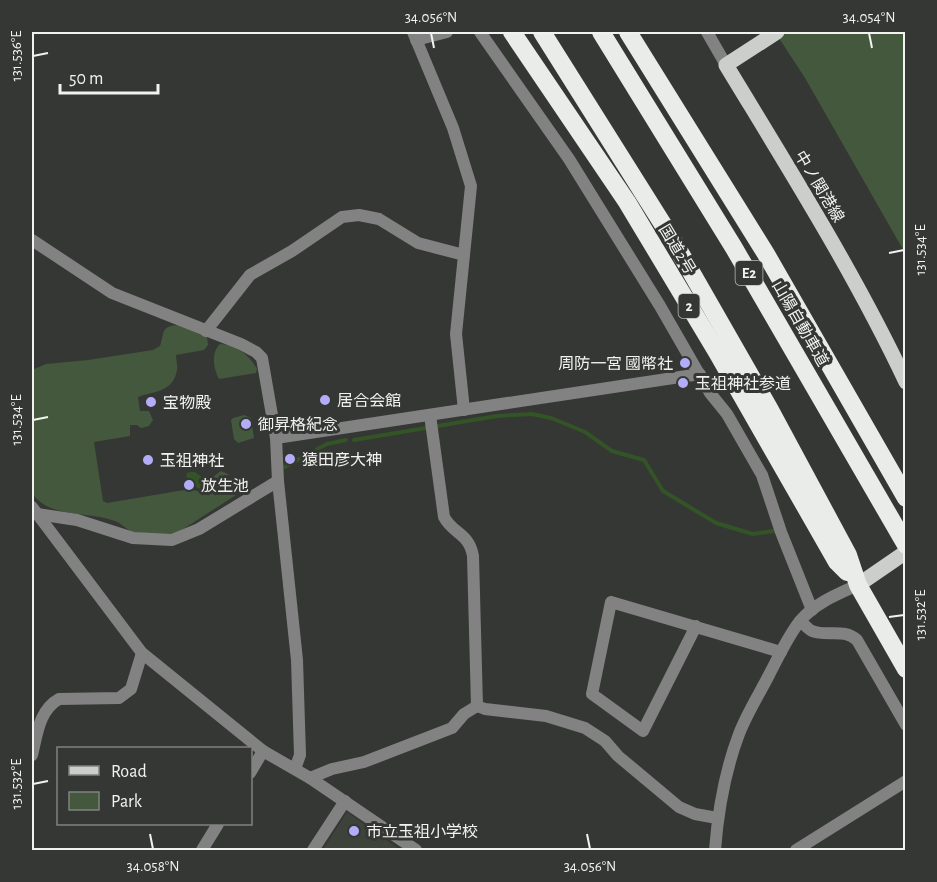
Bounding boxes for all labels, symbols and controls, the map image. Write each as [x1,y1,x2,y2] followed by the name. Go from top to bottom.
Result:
[405,10,457,25] text: 34.056°N
[843,10,895,25] text: 34.054°N
[9,30,24,82] text: 131.536°E
[60,57,158,95] scale bar
[69,70,103,88] text: 50 m
[792,148,847,225] street label: 中ノ関港線
[656,221,699,277] street label: 国道2号
[913,224,928,276] text: 131.534°E
[736,261,762,285] road number: E2
[769,277,832,369] street label: 山陽自動車道
[678,294,700,318] road number: 2
[558,355,673,372] place label: 周防一宮 國幣社
[678,356,692,370] marker: 周防一宮 國幣社
[695,375,791,392] place label: 玉祖神社参道
[676,376,690,390] marker: 玉祖神社参道
[318,393,332,407] marker: 居合会館
[337,393,401,409] place label: 居合会館
[9,394,24,446] text: 131.534°E
[163,394,211,411] place label: 宝物殿
[144,395,158,409] marker: 宝物殿
[258,416,338,433] place label: 御昇格紀念
[239,417,253,431] marker: 御昇格紀念
[302,451,382,468] place label: 猿田彦大神
[283,452,297,466] marker: 猿田彦大神
[141,453,155,467] marker: 玉祖神社
[160,453,224,469] place label: 玉祖神社
[201,477,249,494] place label: 放生池
[182,478,196,492] marker: 放生池
[913,590,928,640] text: 131.532°E
[57,747,252,825] legend
[9,759,24,809] text: 131.532°E
[111,763,147,781] text: Road
[111,793,143,811] text: Park
[366,823,478,840] place label: 市立玉祖小学校
[347,824,361,838] marker: 市立玉祖小学校
[127,859,179,874] text: 34.058°N
[564,859,616,874] text: 34.056°N

